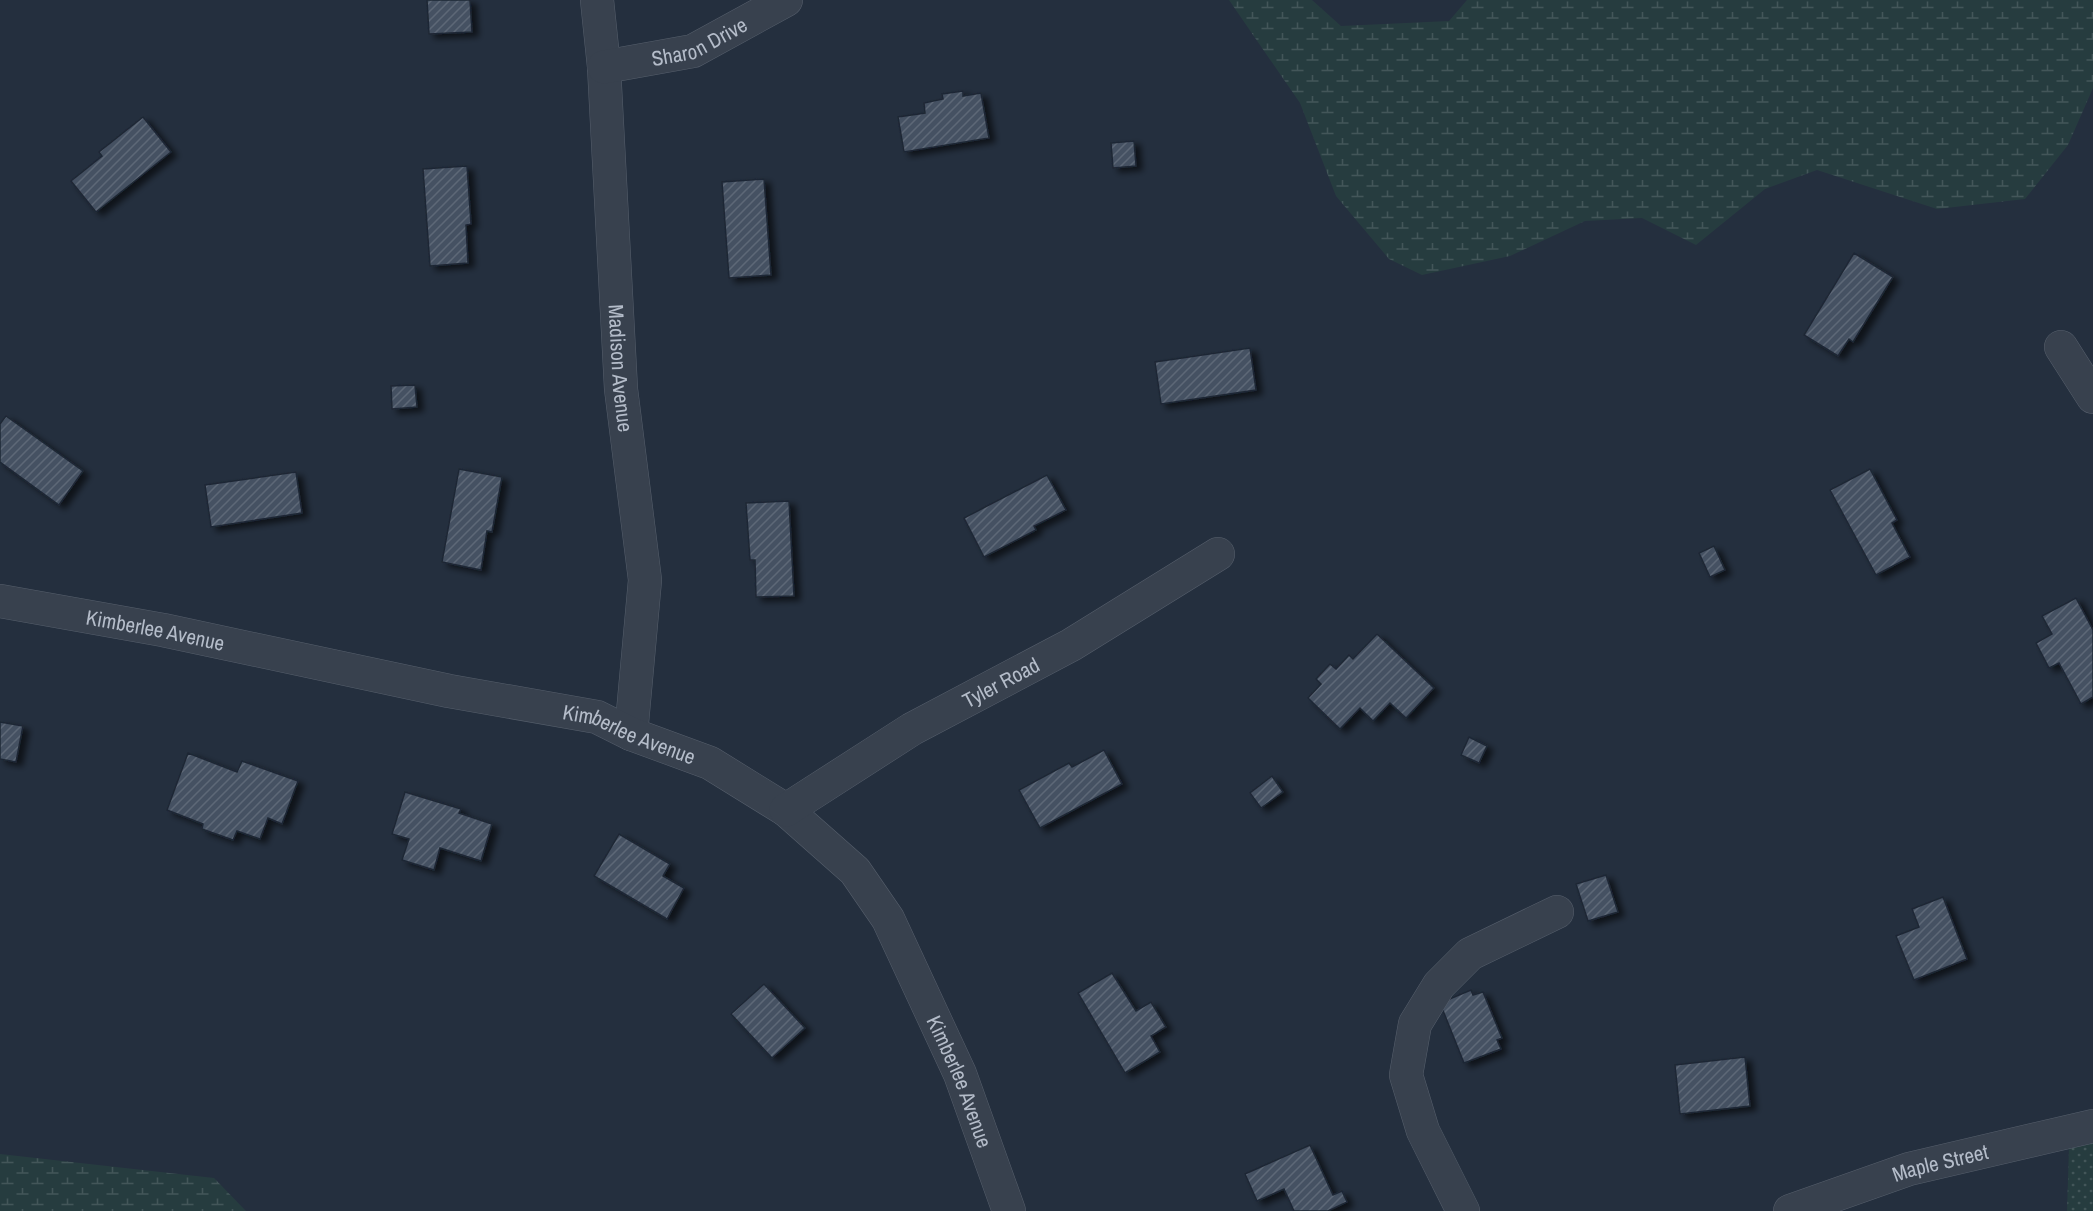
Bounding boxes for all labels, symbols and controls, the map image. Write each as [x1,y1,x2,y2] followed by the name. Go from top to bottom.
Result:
[649,10,752,73] street label: Sharon Drive
[602,304,641,434] street label: Madison Avenue
[84,602,227,657] street label: Kimberlee Avenue
[957,650,1044,714] street label: Tyler Road
[561,697,700,771] street label: Kimberlee Avenue
[920,1010,1000,1152] street label: Kimberlee Avenue
[1888,1136,1991,1188] street label: Maple Street

